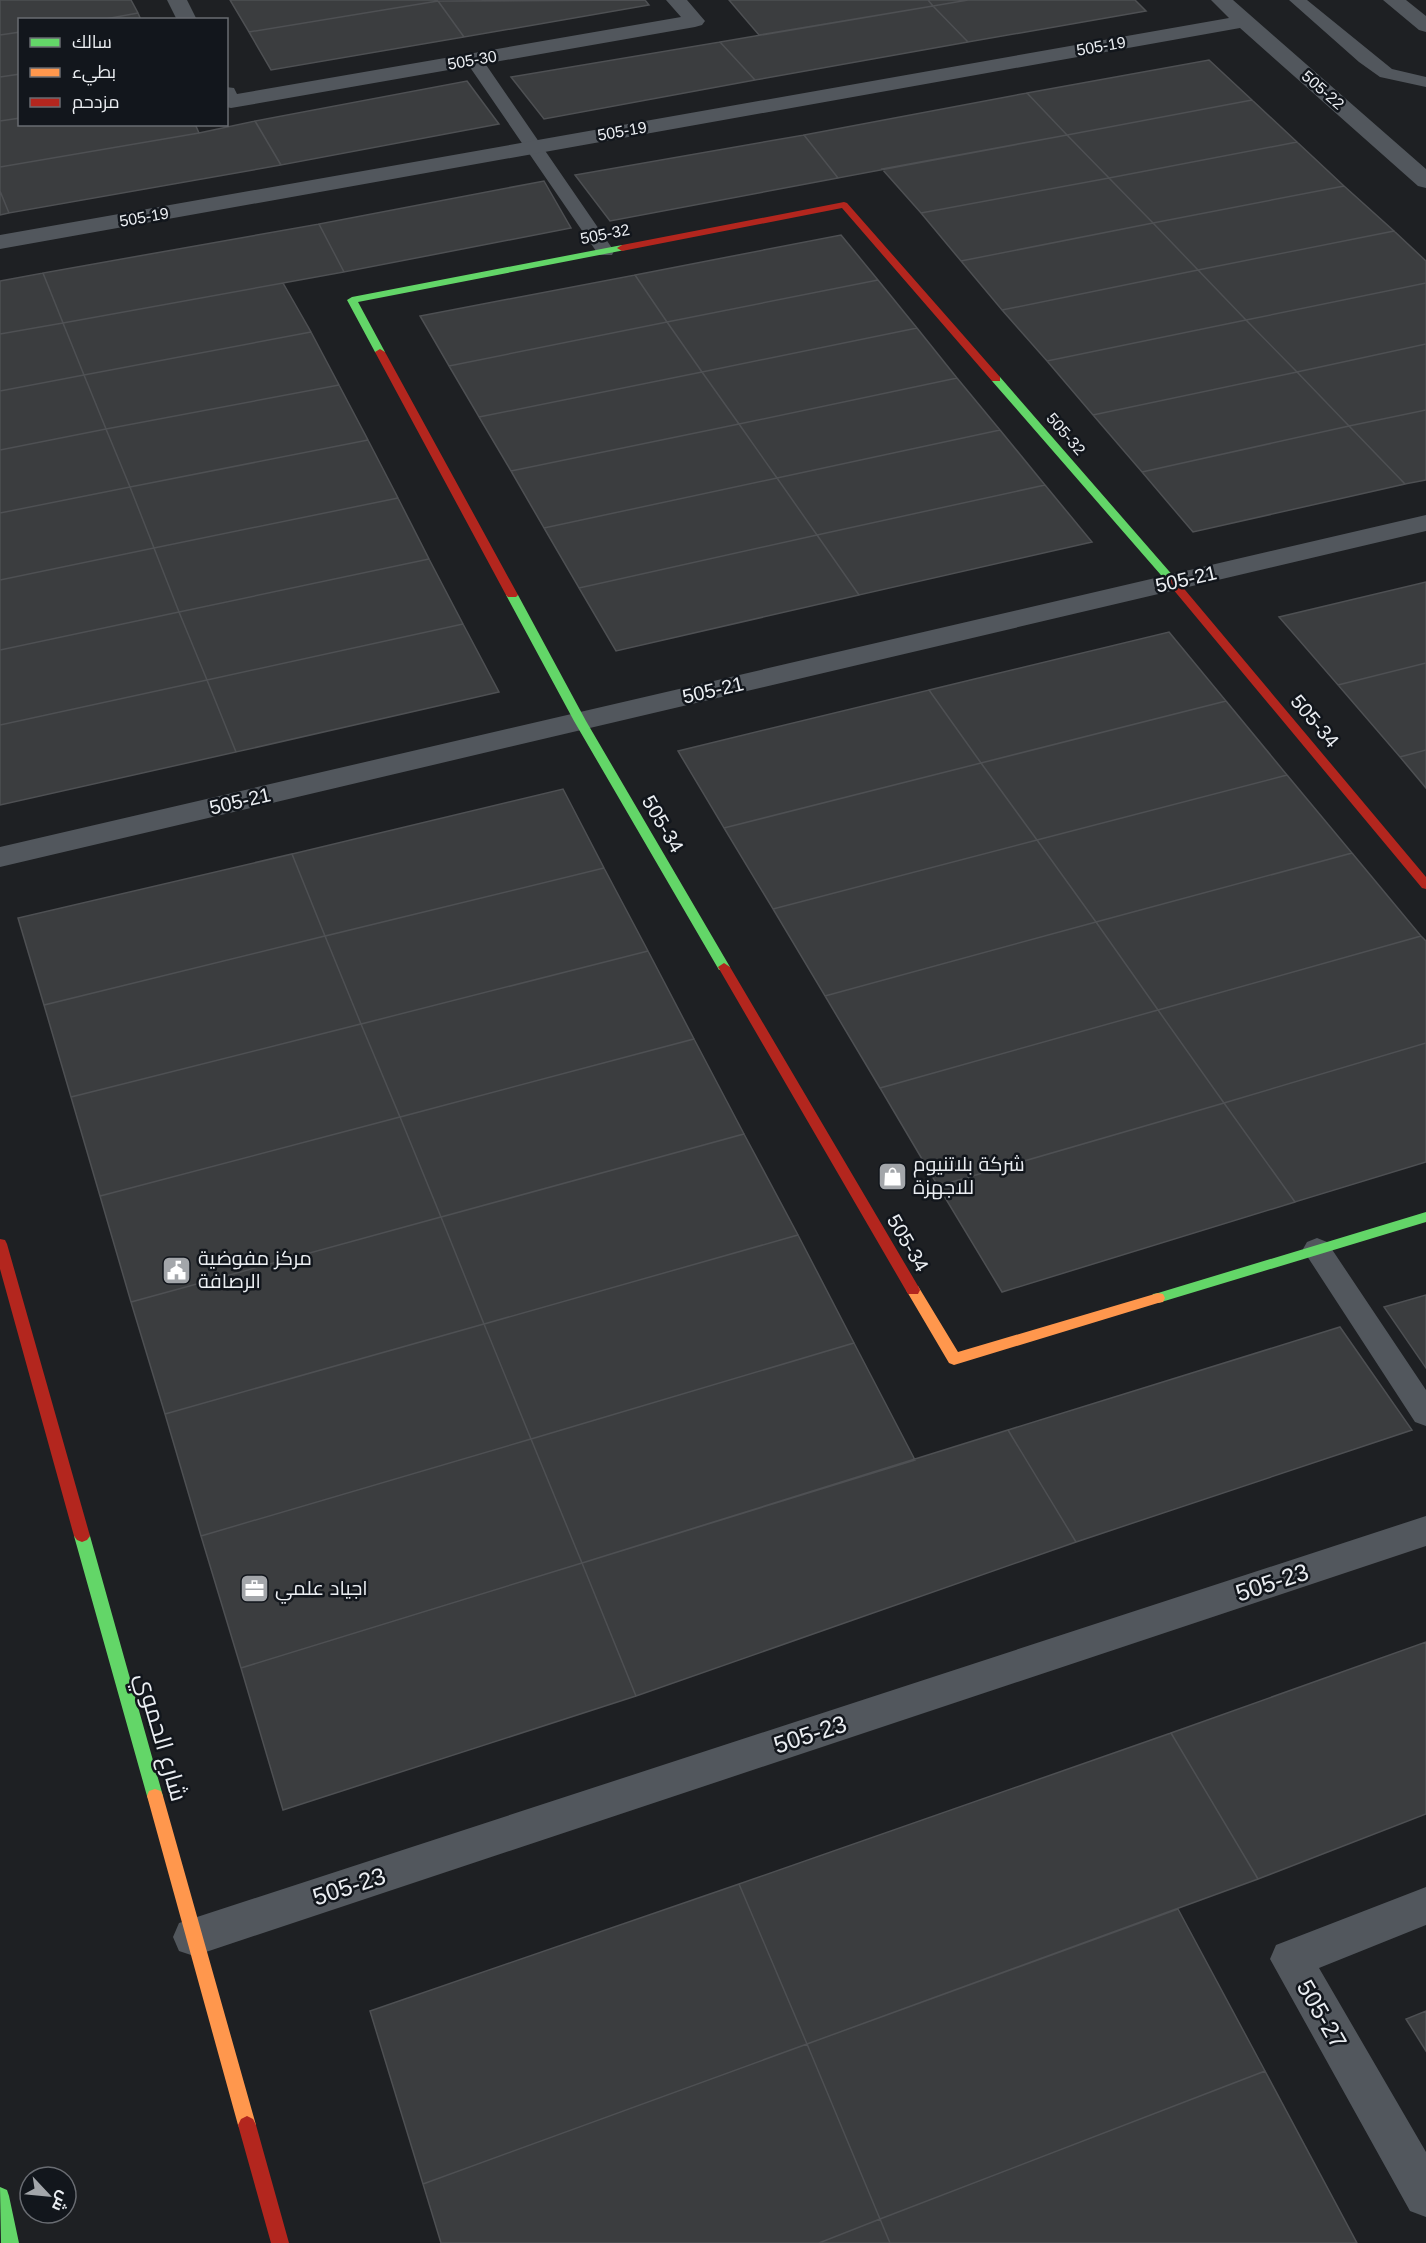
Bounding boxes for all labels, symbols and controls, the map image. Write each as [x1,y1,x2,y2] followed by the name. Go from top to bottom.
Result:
[18,18,228,126] legend
[72,32,112,52] text: سالك
[1075,33,1127,59] street label: 505-19
[446,47,498,73] street label: 505-30
[72,62,116,86] text: بطيء
[1299,67,1347,113] street label: 505-22
[72,92,120,114] text: مزدحم
[596,118,648,144] street label: 505-19
[118,204,170,230] street label: 505-19
[579,221,631,247] street label: 505-32
[1043,410,1089,458] street label: 505-32
[1153,561,1219,597] street label: 505-21
[680,672,746,708] street label: 505-21
[1287,690,1343,752] street label: 505-34
[207,783,273,819] street label: 505-21
[638,792,688,856] street label: 505-34
[913,1153,1025,1200] place label: شركة بلاتنيوم للاجهزة
[876,1160,908,1192] shop icon: شركة بلاتنيوم للاجهزة
[883,1211,933,1275] street label: 505-34
[198,1247,312,1293] place label: مركز مفوضية الرصافة
[161,1254,193,1286] public building icon: مركز مفوضية الرصافة
[1232,1558,1312,1606] street label: 505-23
[238,1572,270,1604] office icon: اجياد علمي
[275,1577,368,1604] place label: اجياد علمي
[126,1670,193,1806] street label: شارع الحموي
[770,1710,850,1758] street label: 505-23
[309,1862,389,1910] street label: 505-23
[1292,1975,1352,2053] street label: 505-27
[18,2165,78,2225] north arrow
[48,2188,73,2214] text: ش

